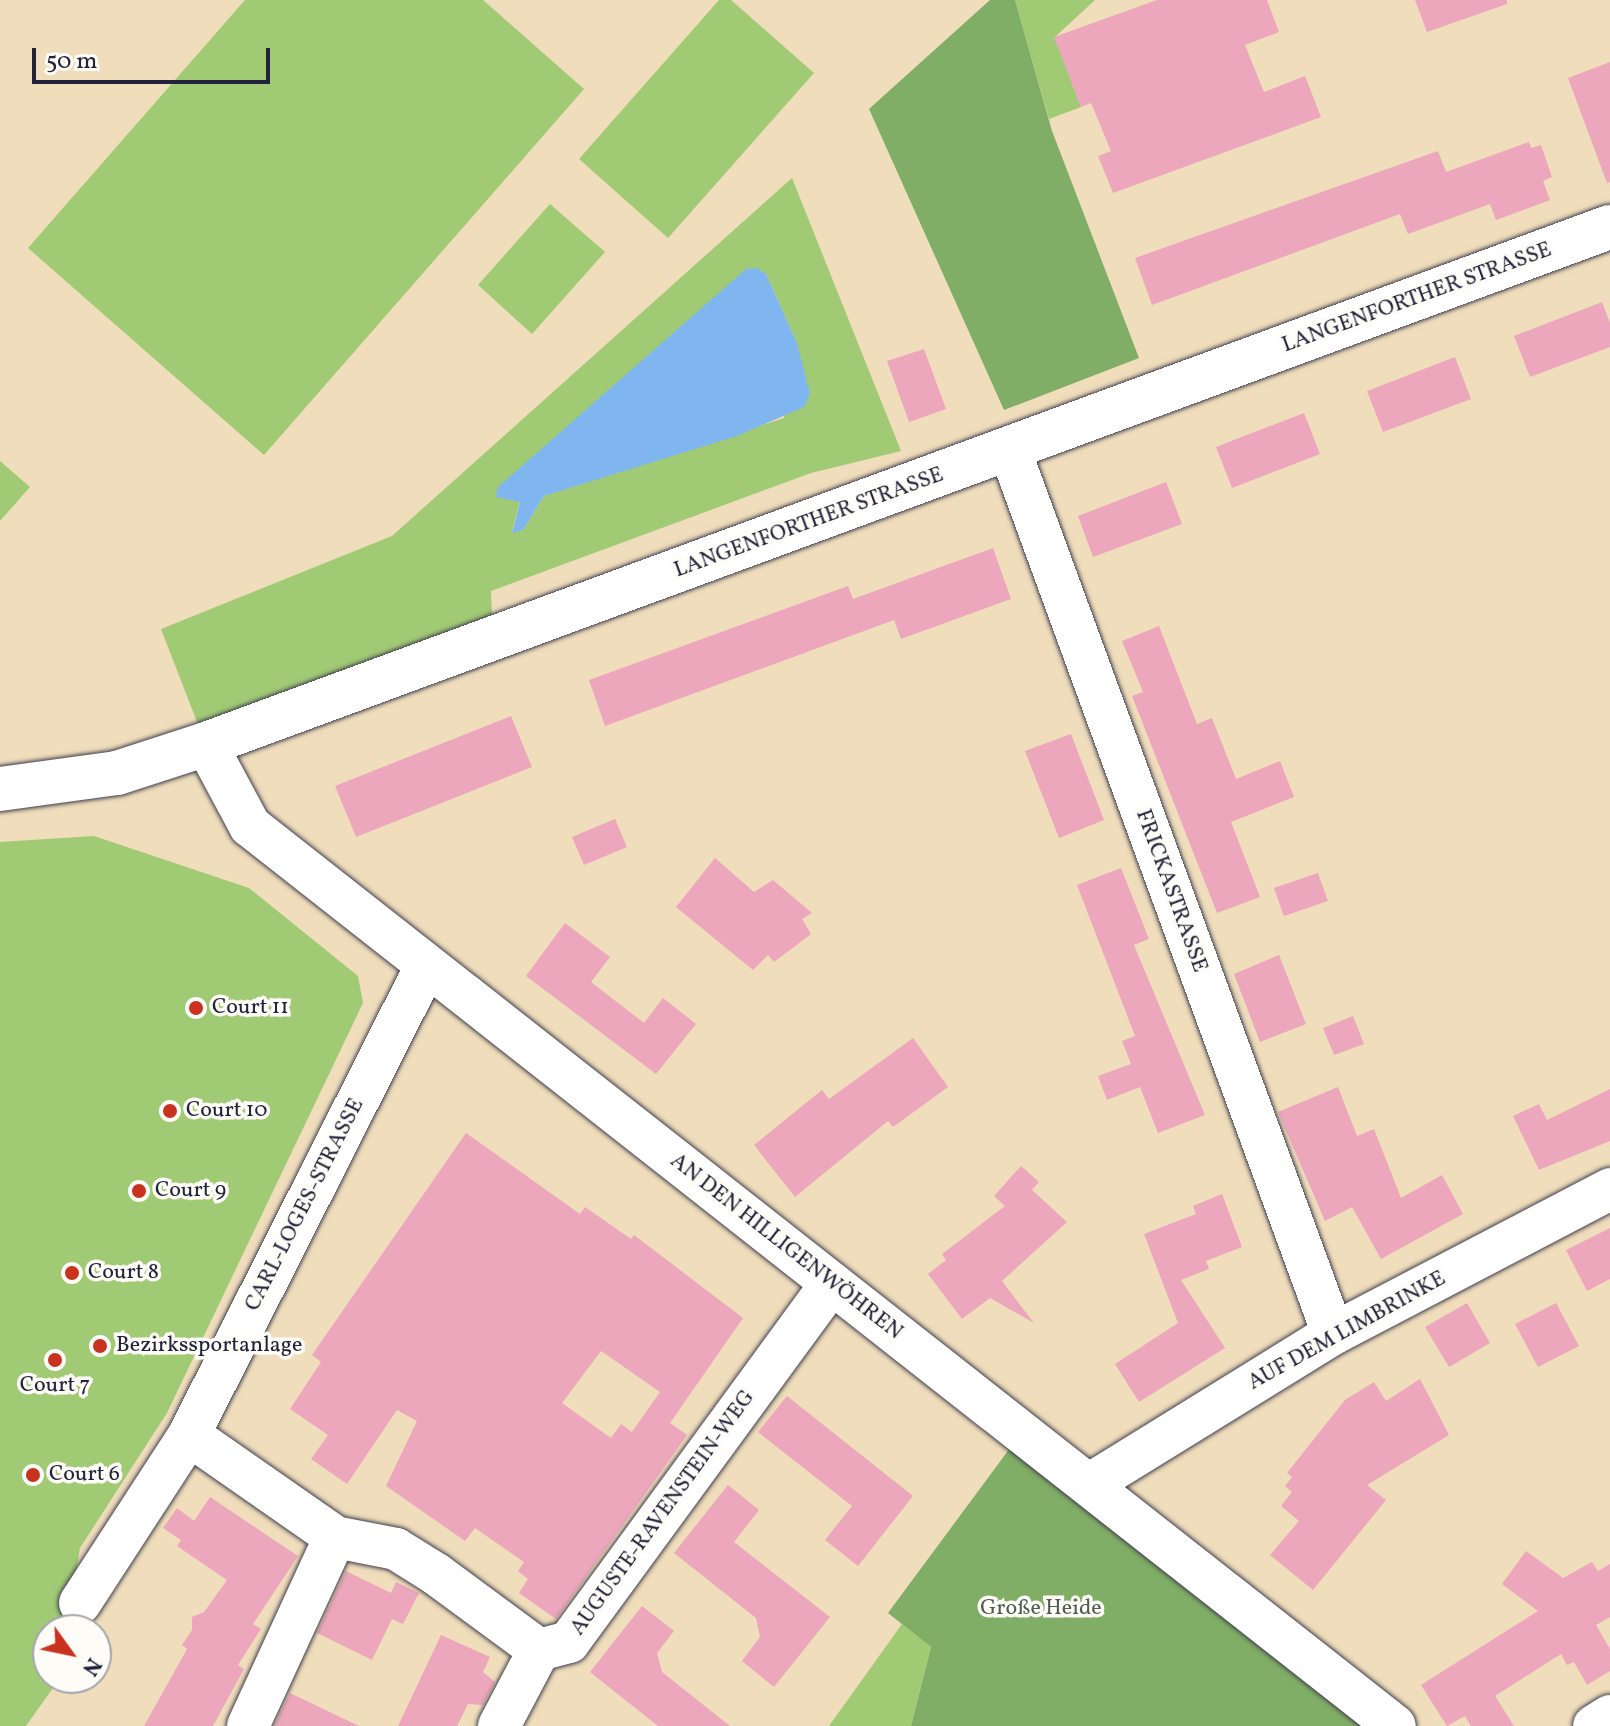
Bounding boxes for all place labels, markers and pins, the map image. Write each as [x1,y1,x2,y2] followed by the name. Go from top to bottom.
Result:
[212,995,289,1021] place label: Court 11
[187,999,205,1017] marker: Court 11
[186,1098,268,1124] place label: Court 10
[161,1102,179,1120] marker: Court 10
[155,1178,226,1204] place label: Court 9
[130,1182,148,1200] marker: Court 9
[88,1260,159,1286] place label: Court 8
[63,1264,81,1282] marker: Court 8
[116,1333,302,1359] place label: Bezirkssportanlage
[91,1337,109,1355] marker: Bezirkssportanlage
[46,1351,64,1369] marker: Court 7
[20,1373,90,1399] place label: Court 7
[49,1462,120,1488] place label: Court 6
[24,1466,42,1484] marker: Court 6

